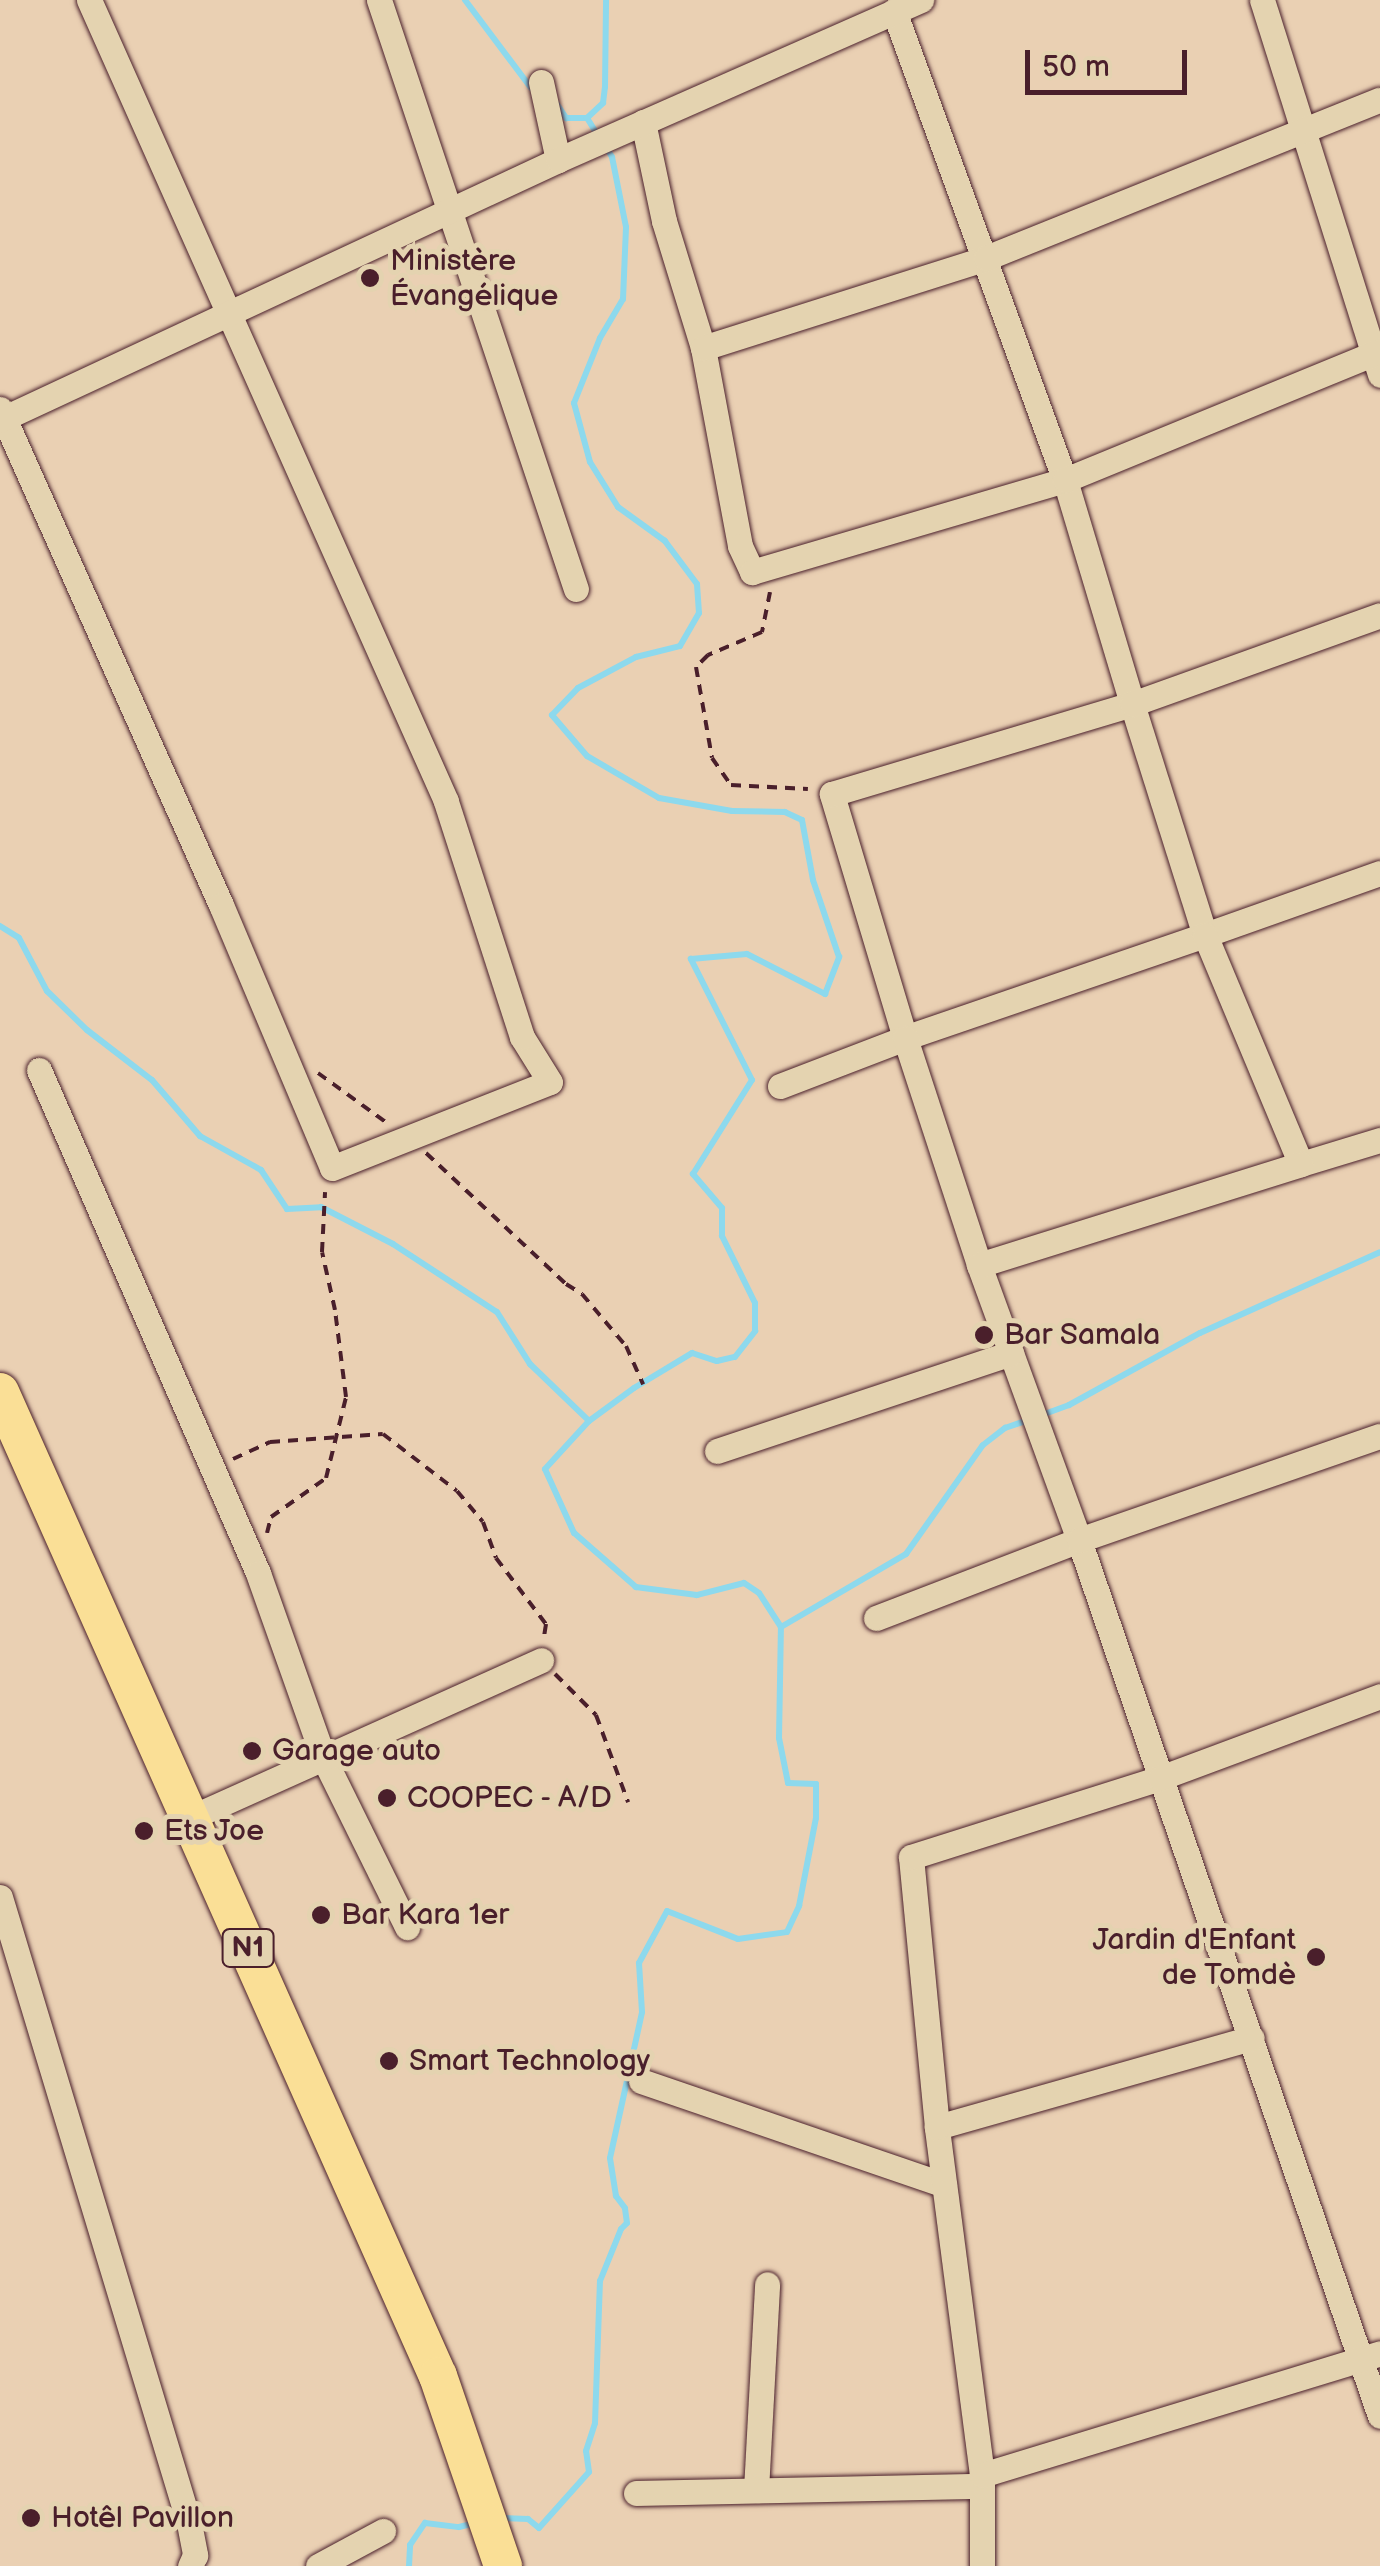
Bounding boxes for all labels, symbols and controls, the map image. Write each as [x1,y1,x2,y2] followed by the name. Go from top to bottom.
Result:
[1030,30,1192,92] scale bar
[1042,49,1110,85] text: 50 m
[390,243,558,314] place label: Ministère Évangélique
[359,267,381,289] marker: Ministère Évangélique
[1004,1317,1161,1353] place label: Bar Samala
[973,1324,995,1346] marker: Bar Samala
[272,1733,441,1769] place label: Garage auto
[241,1740,263,1762] marker: Garage auto
[407,1780,614,1816] place label: COOPEC - A/D
[376,1787,398,1809] marker: COOPEC - A/D
[164,1813,266,1849] place label: Ets Joe
[133,1820,155,1842] marker: Ets Joe
[341,1897,509,1933] place label: Bar Kara 1er
[310,1904,332,1926] marker: Bar Kara 1er
[1092,1922,1296,1992] place label: Jardin d'Enfant de Tomdè
[220,1925,276,1971] road number: N1
[1305,1946,1327,1968] marker: Jardin d'Enfant de Tomdè
[409,2043,651,2079] place label: Smart Technology
[378,2050,400,2072] marker: Smart Technology
[51,2500,234,2536] place label: Hotêl Pavillon
[20,2507,42,2529] marker: Hotêl Pavillon

